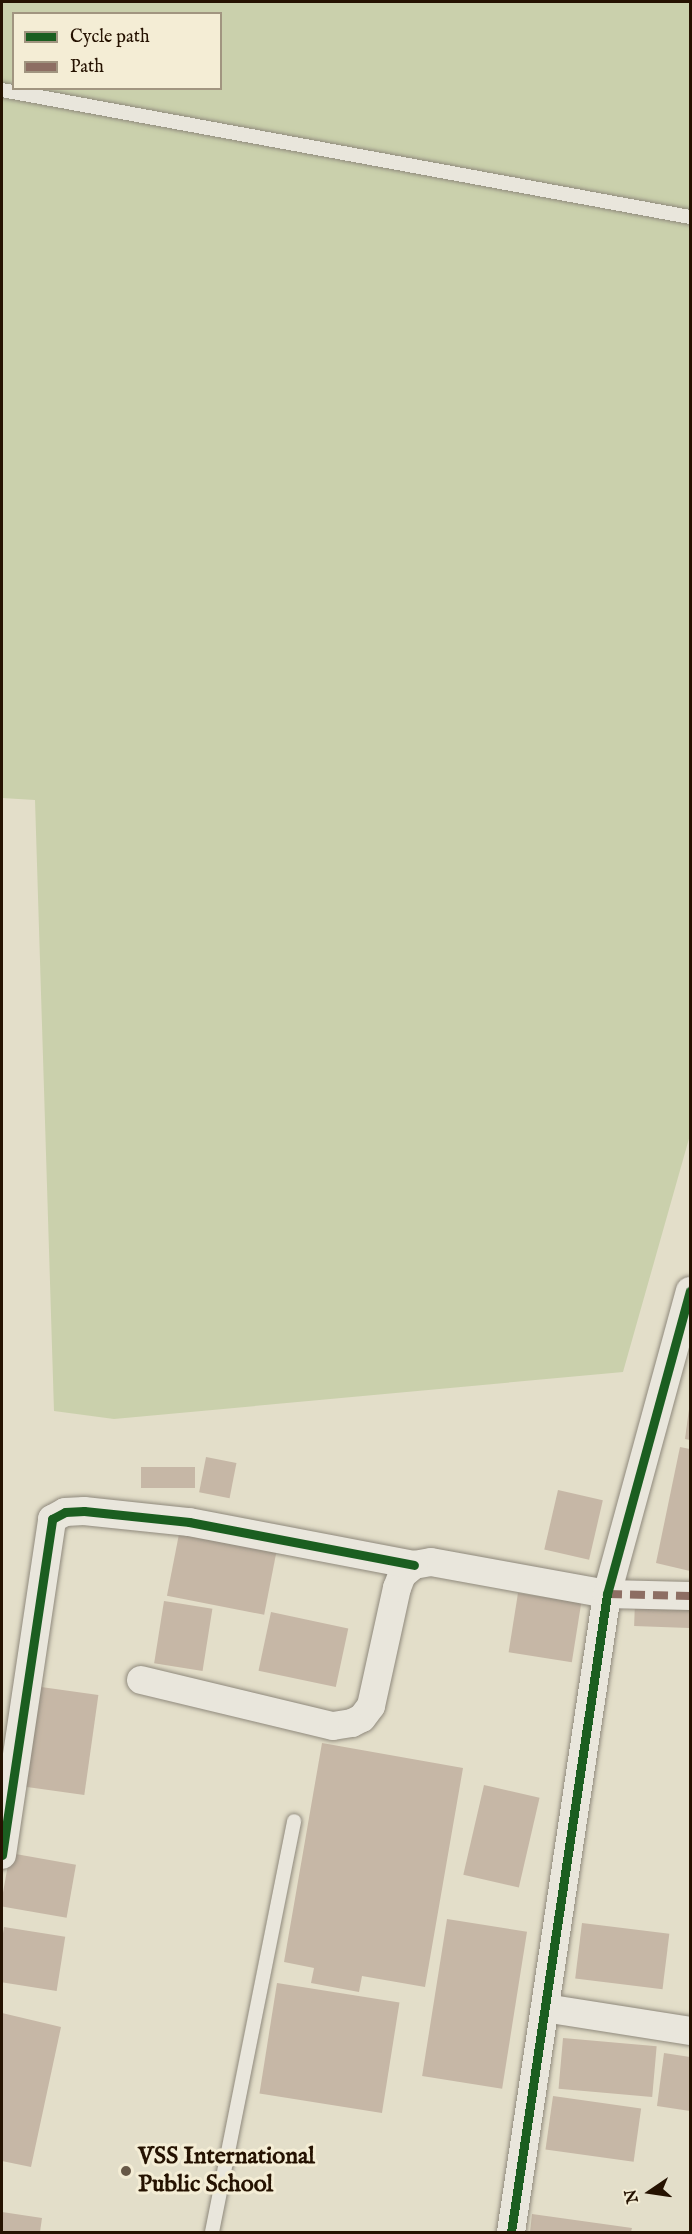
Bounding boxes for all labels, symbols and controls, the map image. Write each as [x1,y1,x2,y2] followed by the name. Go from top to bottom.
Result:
[12,12,222,90] legend
[70,26,150,49] text: Cycle path
[70,56,104,79] text: Path
[138,2143,315,2199] place label: VSS International Public School
[620,2162,680,2222] north arrow
[119,2164,133,2178] marker: VSS International Public School
[621,2187,644,2205] text: N

